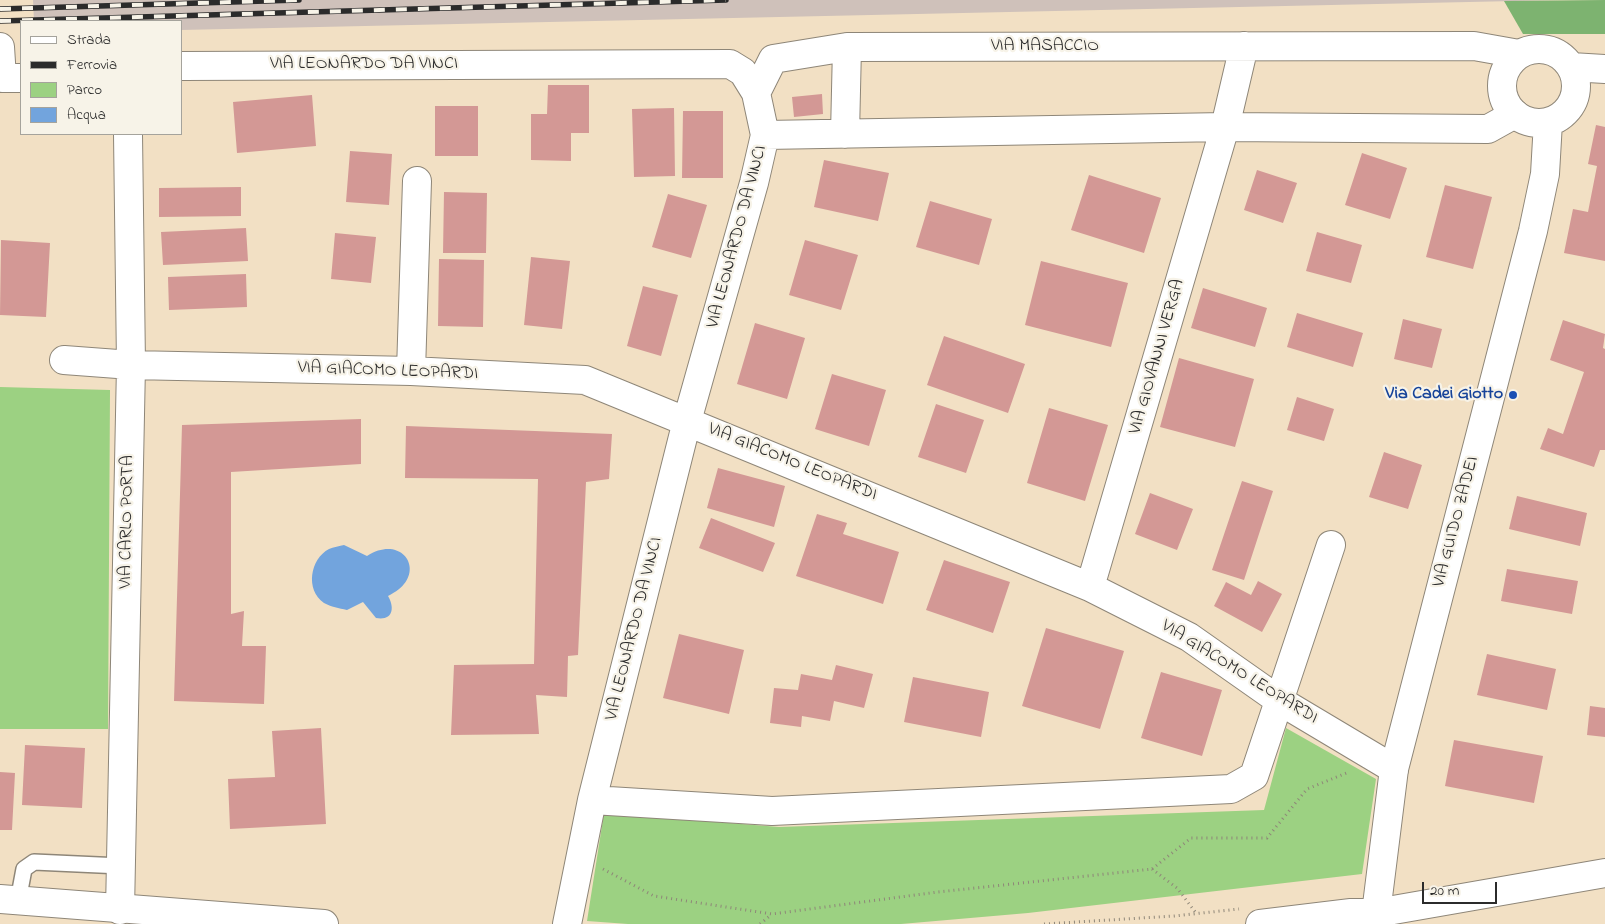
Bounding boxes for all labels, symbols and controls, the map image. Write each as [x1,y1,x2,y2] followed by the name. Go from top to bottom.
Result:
[20,20,182,135] legend
[67,29,111,51] text: Strada
[991,36,1099,58] street label: VIA MASACCIO
[67,54,117,76] text: Ferrovia
[270,54,458,76] street label: VIA LEONARDO DA VINCI
[67,79,102,101] text: Parco
[67,104,106,126] text: Acqua
[703,143,773,331] street label: VIA LEONARDO DA VINCI
[1126,277,1190,437] street label: VIA GIOVANNI VERGA
[297,358,479,386] street label: VIA GIACOMO LEOPARDI
[1385,384,1503,406] place label: Via Cadei Giotto
[1507,389,1519,401] marker: Via Cadei Giotto
[704,419,880,507] street label: VIA GIACOMO LEOPARDI
[1429,454,1485,590] street label: VIA GUIDO ZADEI
[116,455,140,589] street label: VIA CARLO PORTA
[602,535,668,723] street label: VIA LEONARDO DA VINCI
[1157,616,1321,730] street label: VIA GIACOMO LEOPARDI
[1425,872,1500,904] scale bar
[1430,880,1459,902] text: 20 m

